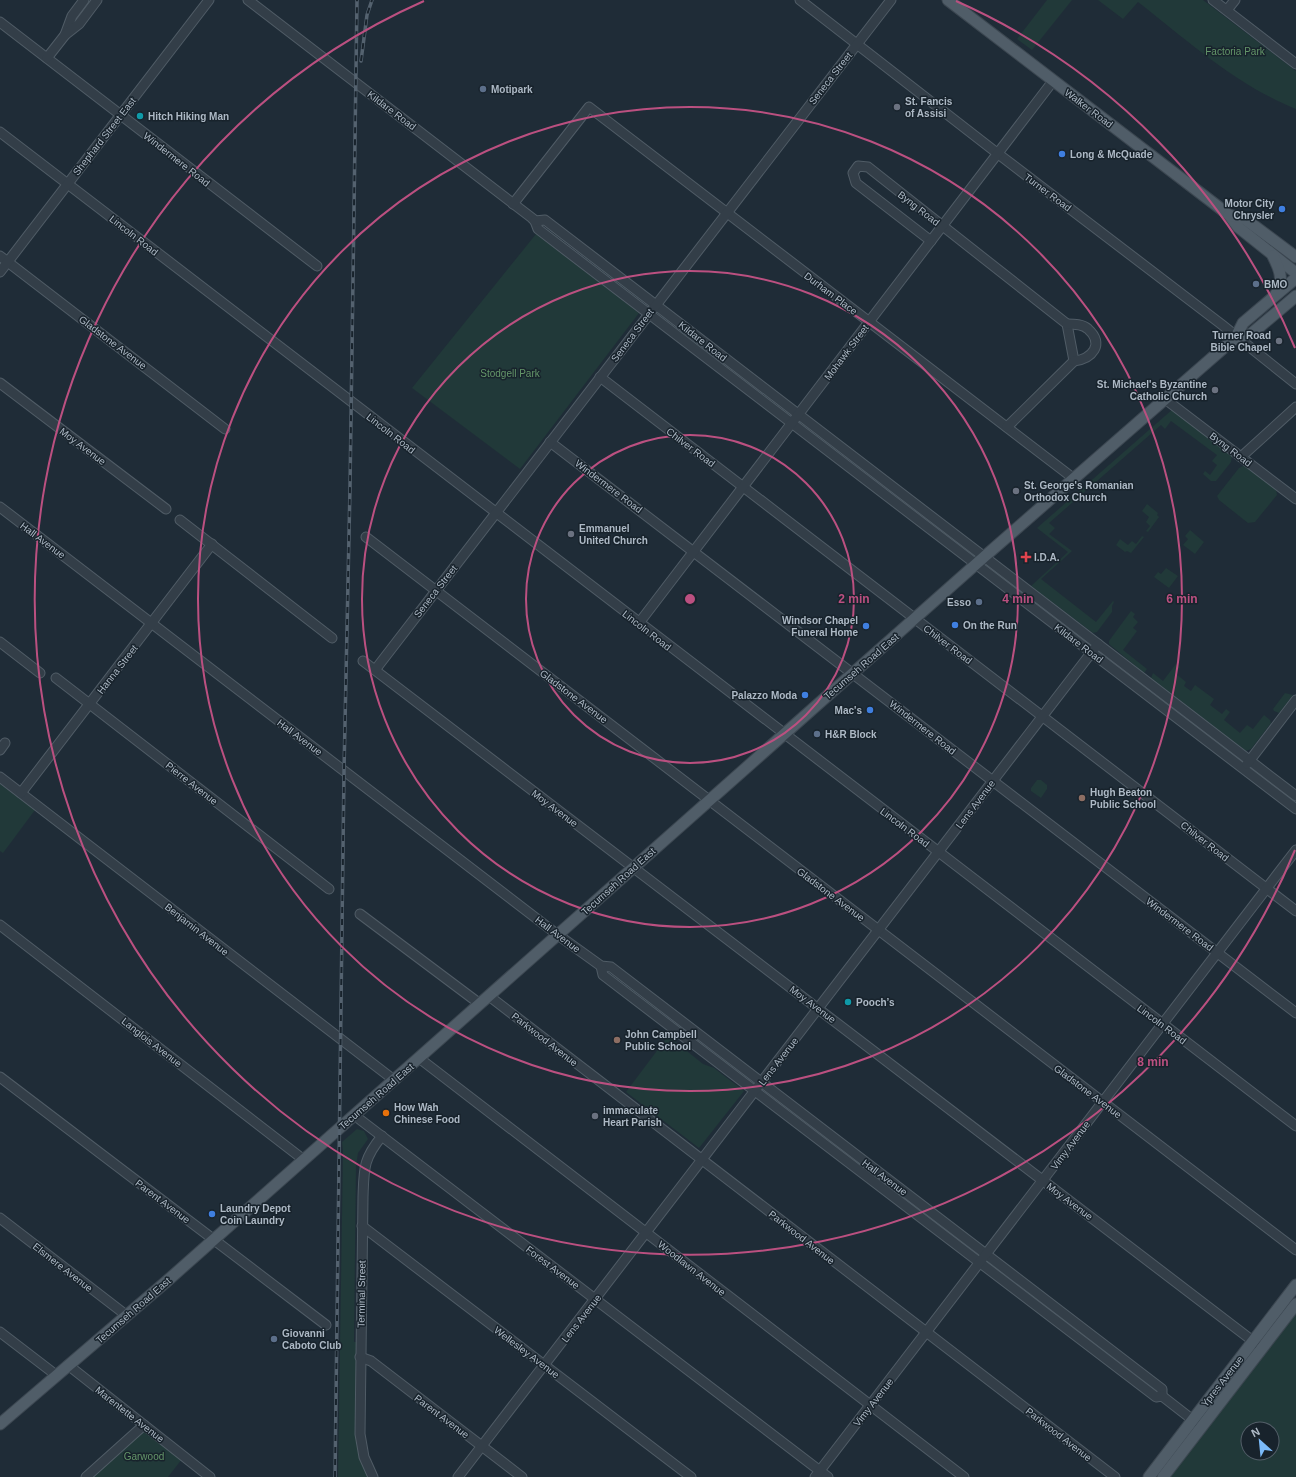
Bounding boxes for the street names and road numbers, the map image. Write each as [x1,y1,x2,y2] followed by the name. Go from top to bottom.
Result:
[807,50,854,107] street label: Seneca Street
[1062,87,1115,130] street label: Walker Road
[365,89,418,132] street label: Kildare Road
[71,95,138,177] street label: Shephard Street East
[141,130,212,189] street label: Windermere Road
[1022,171,1073,214] street label: Turner Road
[896,189,942,228] street label: Byng Road
[107,213,160,258] street label: Lincoln Road
[802,270,860,317] street label: Durham Place
[609,307,656,364] street label: Seneca Street
[77,313,149,372] street label: Gladstone Avenue
[677,319,729,364] street label: Kildare Road
[822,322,871,382] street label: Mohawk Street
[364,411,417,456] street label: Lincoln Road
[57,425,108,468] street label: Moy Avenue
[664,426,717,469] street label: Chilver Road
[1208,430,1254,469] street label: Byng Road
[573,458,644,515] street label: Windermere Road
[18,520,68,561] street label: Hall Avenue
[412,563,459,620] street label: Seneca Street
[620,608,673,653] street label: Lincoln Road
[1052,622,1105,665] street label: Kildare Road
[921,623,974,666] street label: Chilver Road
[822,631,901,702] street label: Tecumseh Road East
[95,643,140,696] street label: Hanna Street
[538,667,610,726] street label: Gladstone Avenue
[887,698,958,757] street label: Windermere Road
[275,717,325,758] street label: Hall Avenue
[164,760,220,807] street label: Pierre Avenue
[954,778,997,831] street label: Lens Avenue
[529,787,580,830] street label: Moy Avenue
[878,805,931,849] street label: Lincoln Road
[1179,819,1231,864] street label: Chilver Road
[579,845,657,917] street label: Tecumseh Road East
[795,865,867,924] street label: Gladstone Avenue
[1144,896,1215,953] street label: Windermere Road
[163,901,231,958] street label: Benjamin Avenue
[533,914,583,955] street label: Hall Avenue
[787,983,838,1026] street label: Moy Avenue
[1135,1002,1188,1046] street label: Lincoln Road
[510,1010,580,1069] street label: Parkwood Avenue
[119,1016,184,1070] street label: Langlois Avenue
[756,1035,801,1087] street label: Lens Avenue
[337,1061,416,1132] street label: Tecumseh Road East
[1052,1062,1124,1121] street label: Gladstone Avenue
[1049,1118,1093,1172] street label: Vimy Avenue
[860,1157,910,1198] street label: Hall Avenue
[133,1177,192,1226] street label: Parent Avenue
[1044,1180,1095,1223] street label: Moy Avenue
[767,1208,837,1267] street label: Parkwood Avenue
[656,1239,728,1298] street label: Woodlawn Avenue
[31,1241,95,1294] street label: Elsmere Avenue
[524,1244,582,1291] street label: Forest Avenue
[355,1260,368,1328] street label: Terminal Street
[94,1275,173,1346] street label: Tecumseh Road East
[559,1292,604,1344] street label: Lens Avenue
[492,1324,562,1381] street label: Wellesley Avenue
[1199,1353,1246,1409] street label: Ypres Avenue
[851,1376,896,1429] street label: Vimy Avenue
[93,1384,166,1445] street label: Marentette Avenue
[412,1392,471,1441] street label: Parent Avenue
[1024,1405,1094,1464] street label: Parkwood Avenue

